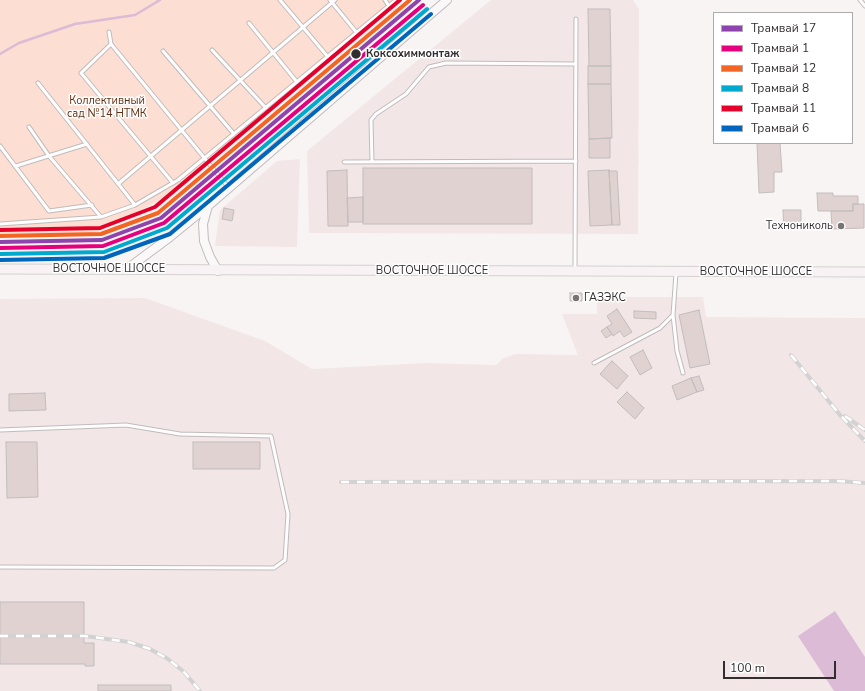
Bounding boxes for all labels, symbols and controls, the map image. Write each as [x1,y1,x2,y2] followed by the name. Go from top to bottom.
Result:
[713,12,853,144] legend
[751,20,816,36] text: Трамвай 17
[751,40,809,56] text: Трамвай 1
[349,47,363,61] marker: Коксохиммонтаж
[366,47,459,61] place label: Коксохиммонтаж
[751,60,816,76] text: Трамвай 12
[751,80,809,96] text: Трамвай 8
[67,94,147,120] park label: Коллективный сад №14 НТМК
[751,100,816,116] text: Трамвай 11
[751,120,809,136] text: Трамвай 6
[766,219,833,233] place label: Технониколь
[836,221,846,231] marker: Технониколь
[53,262,165,276] street label: ВОСТОЧНОЕ ШОССЕ
[376,264,488,278] street label: ВОСТОЧНОЕ ШОССЕ
[700,265,812,279] street label: ВОСТОЧНОЕ ШОССЕ
[584,291,626,305] place label: ГАЗЭКС
[571,293,581,303] marker: ГАЗЭКС
[725,653,838,679] scale bar
[730,660,765,676] text: 100 m

